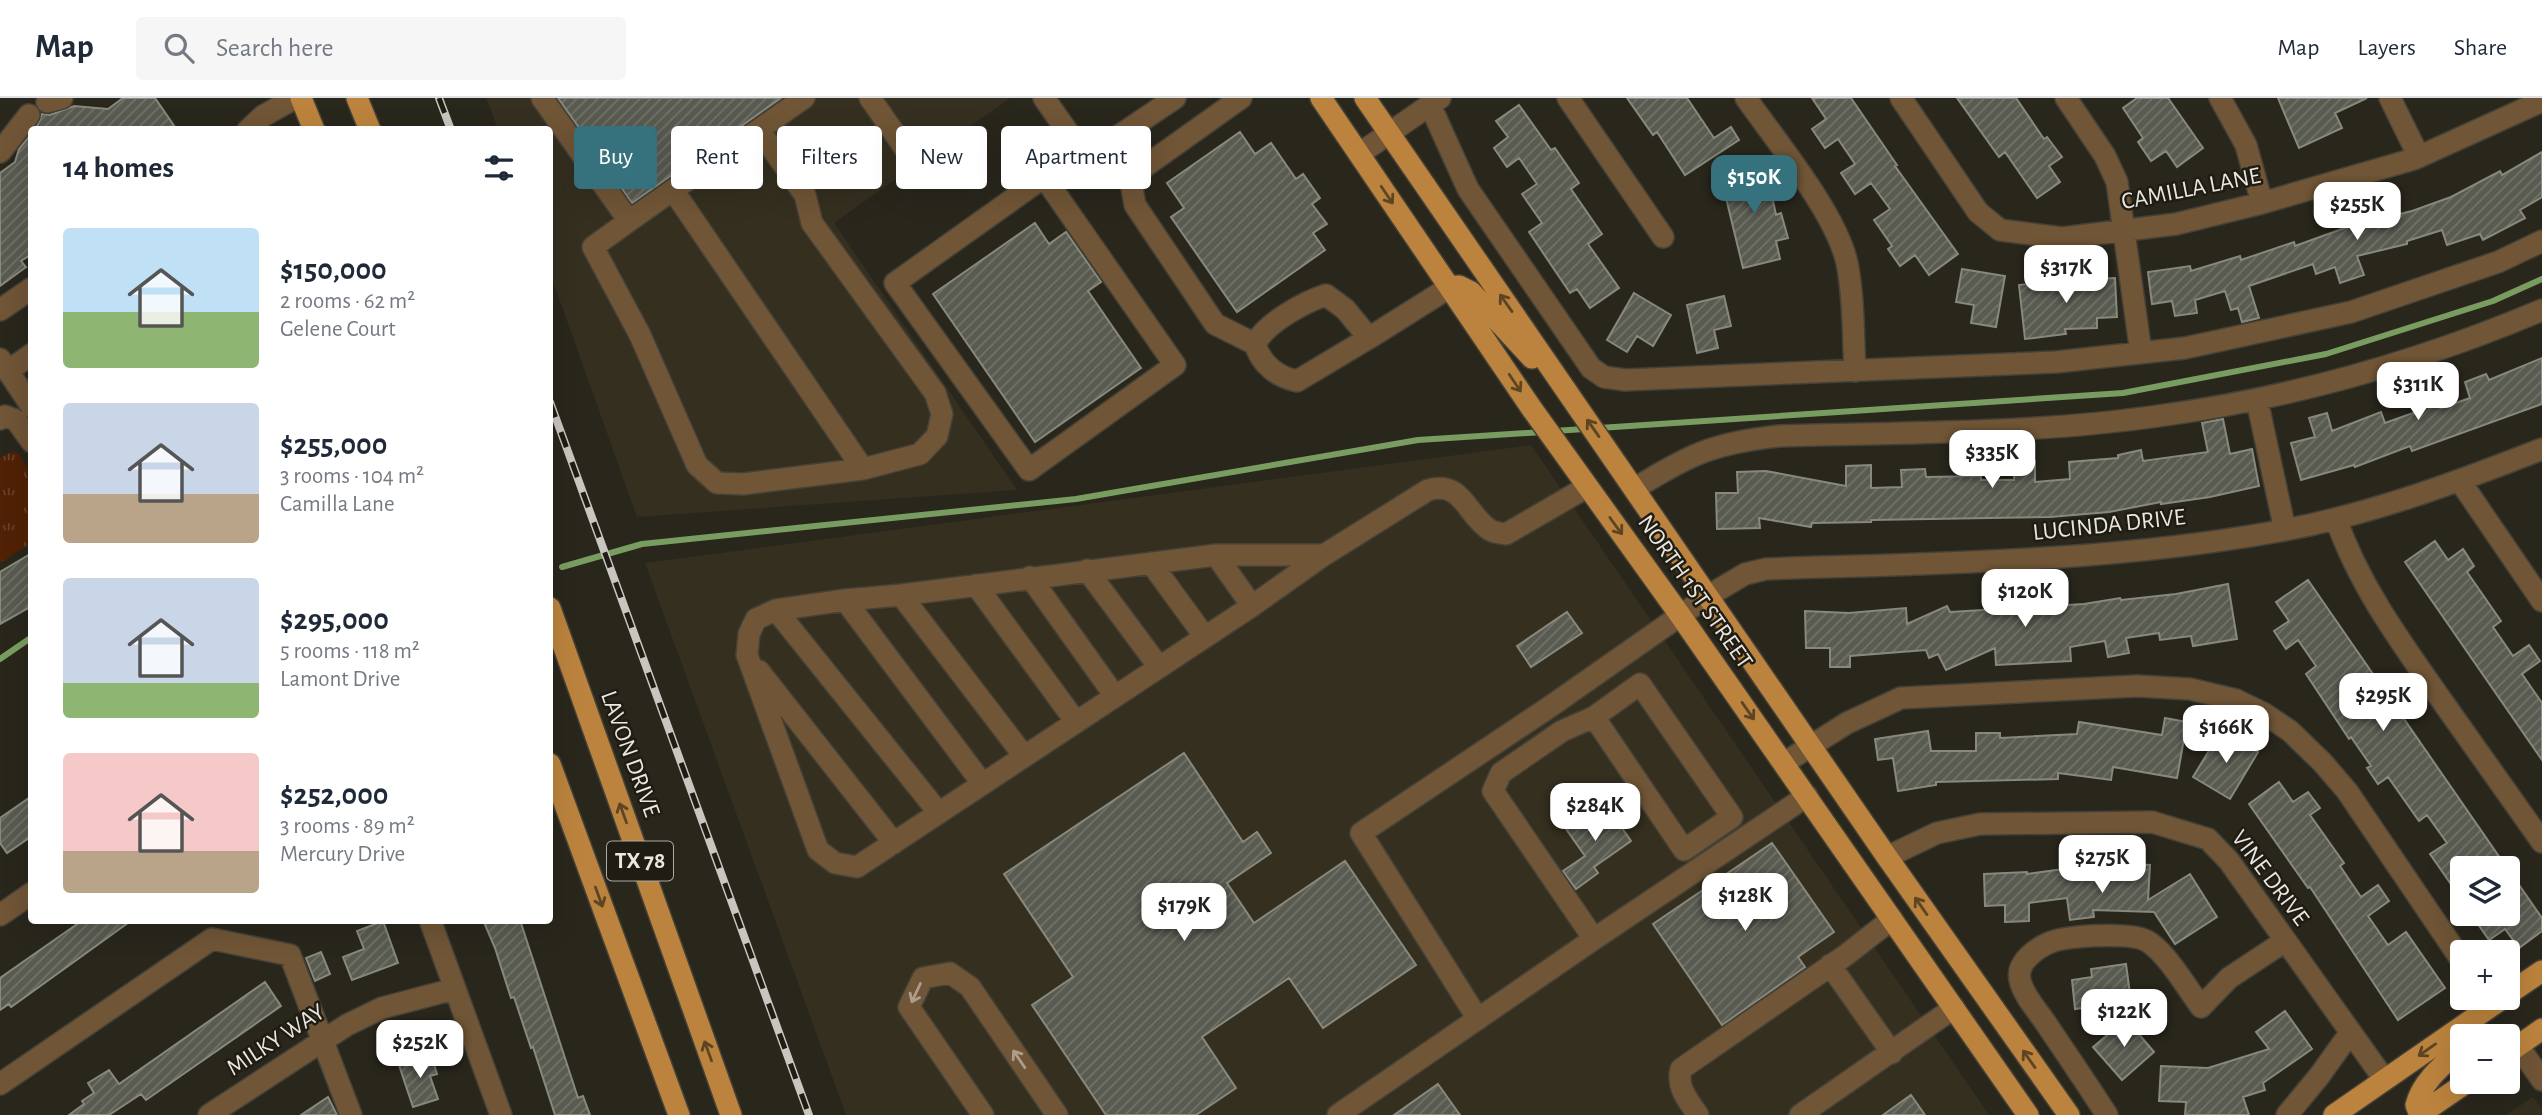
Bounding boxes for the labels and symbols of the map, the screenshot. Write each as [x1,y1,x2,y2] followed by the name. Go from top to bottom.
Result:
[1705,156,1803,215] pin: $150K
[2119,164,2263,214] street label: CAMILLA LANE
[2308,183,2406,242] pin: $255K
[1380,184,1394,204] one-way arrow
[2017,246,2115,305] pin: $317K
[1499,294,1513,313] one-way arrow
[2369,362,2467,422] pin: $311K
[1507,373,1522,392] one-way arrow
[1586,419,1600,438] one-way arrow
[1943,430,2041,490] pin: $335K
[2032,505,2187,545] street label: LUCINDA DRIVE
[1633,511,1757,673] street label: NORTH 1ST STREET
[1609,516,1623,535] one-way arrow
[1976,570,2074,629] pin: $120K
[2334,674,2432,733] pin: $295K
[596,688,664,821] street label: LAVON DRIVE
[1740,701,1755,720] one-way arrow
[2177,706,2275,765] pin: $166K
[1546,784,1644,843] pin: $284K
[616,803,628,825] one-way arrow
[2227,826,2313,930] street label: VINE DRIVE
[2053,836,2151,895] pin: $275K
[607,842,673,880] road number: TX 78
[1696,874,1794,933] pin: $128K
[1135,884,1233,943] pin: $179K
[593,885,606,907] one-way arrow
[1914,897,1928,916] one-way arrow
[909,982,922,1003] one-way arrow
[2075,990,2173,1049] pin: $122K
[223,999,330,1080] street label: MILKY WAY
[371,1020,469,1080] pin: $252K
[701,1040,713,1062] one-way arrow
[2417,1043,2437,1057] one-way arrow
[1012,1050,1026,1069] one-way arrow
[2022,1050,2036,1069] one-way arrow

